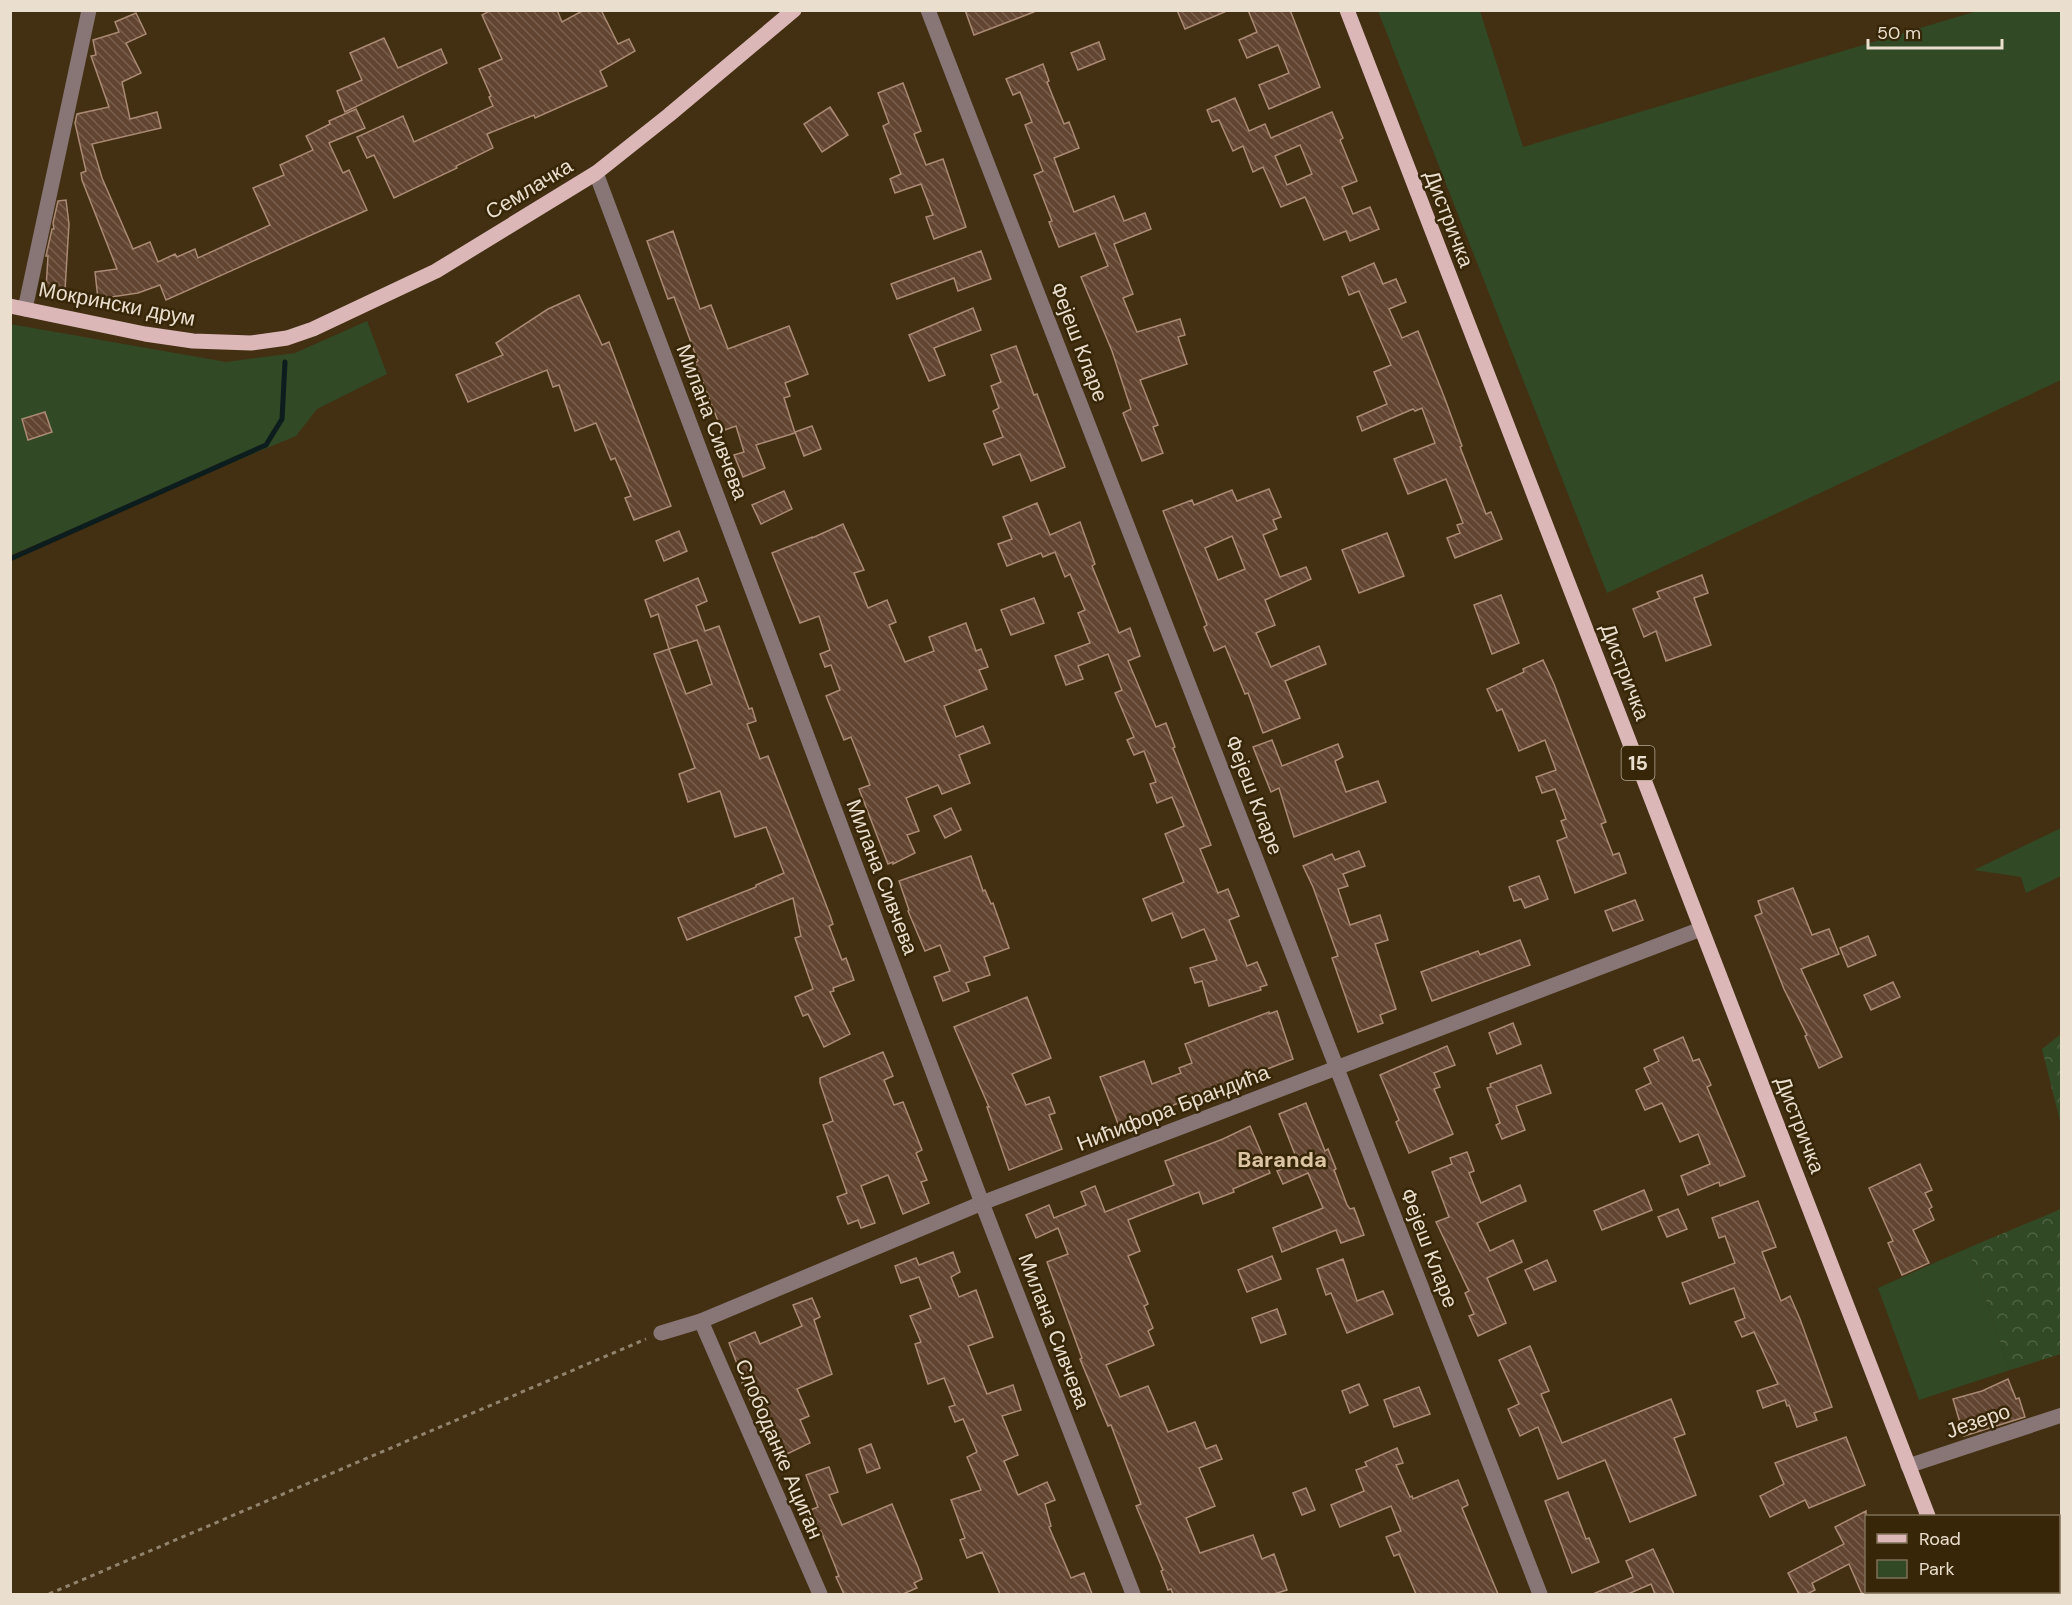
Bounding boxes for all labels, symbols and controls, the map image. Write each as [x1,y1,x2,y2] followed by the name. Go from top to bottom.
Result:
[1868,12,2002,50] scale bar
[1877,21,1921,45] text: 50 m
[480,152,578,226] street label: Семлачка
[1418,166,1480,272] street label: Дистричка
[36,275,198,333] street label: Мокрински друм
[1043,278,1115,406] street label: Фејеш Кларе
[669,340,755,504] street label: Милана Сивчева
[1594,619,1656,725] street label: Дистричка
[1218,731,1290,859] street label: Фејеш Кларе
[1622,746,1654,780] road number: 15
[839,795,925,959] street label: Милана Сивчева
[1073,1058,1274,1158] street label: Нићифора Брандића
[1769,1072,1831,1178] street label: Дистричка
[1237,1145,1327,1174] district label: Baranda
[1393,1184,1465,1312] street label: Фејеш Кларе
[1011,1249,1097,1413] street label: Милана Сивчева
[728,1355,830,1543] street label: Слободанке Ациган
[1942,1397,2014,1445] street label: Језеро
[1865,1515,2060,1593] legend
[1919,1527,1961,1551] text: Road
[1919,1557,1955,1581] text: Park

